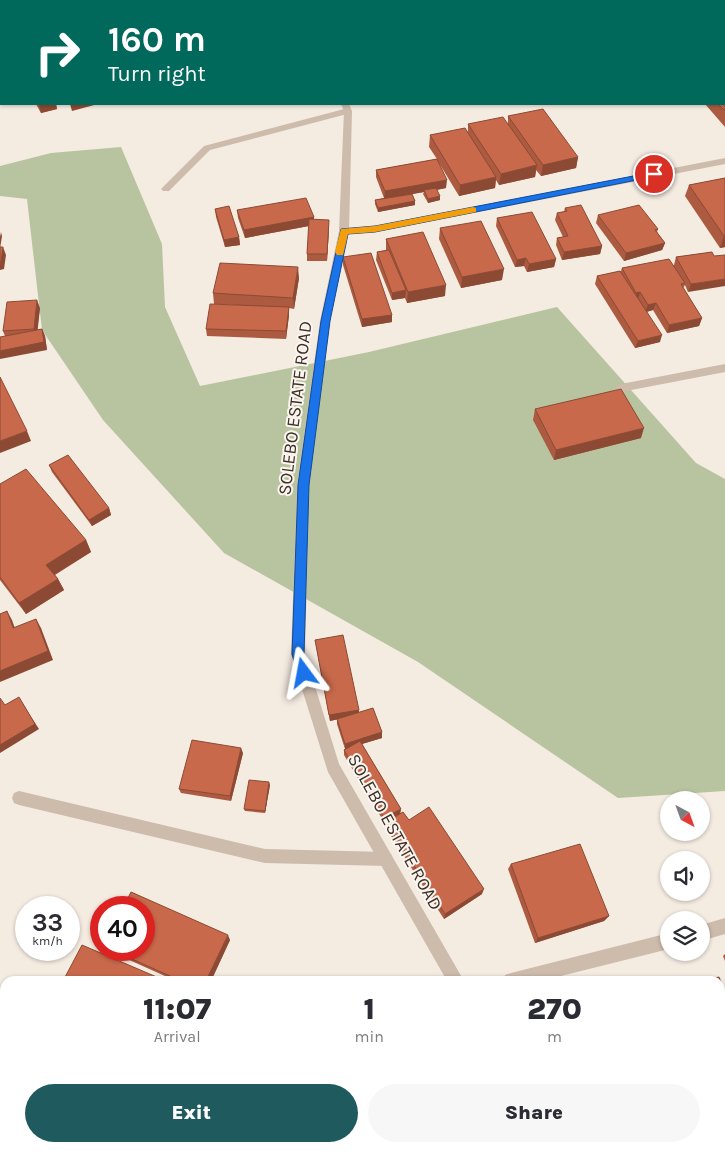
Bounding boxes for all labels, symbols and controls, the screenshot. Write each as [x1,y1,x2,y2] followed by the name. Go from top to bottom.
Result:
[108,19,206,60] text: 160 m
[25,20,90,85] icon: right
[108,61,206,87] text: Turn right
[633,153,675,195] pin
[640,160,668,188] icon: arrive
[273,320,317,496] street label: SOLEBO ESTATE ROAD
[277,646,329,698] position arrow
[343,750,447,914] street label: SOLEBO ESTATE ROAD
[660,791,710,841] north arrow
[660,791,710,961] map controls
[660,851,710,901] button: sound
[90,896,155,961] speed limit sign: 40
[32,908,63,937] text: 33
[660,911,710,961] button: layers
[32,934,63,948] text: km/h
[143,991,211,1027] text: 11:07
[363,991,375,1027] text: 1
[527,991,582,1027] text: 270
[154,1027,201,1046] text: Arrival
[354,1027,384,1046] text: min
[547,1027,562,1046] text: m
[25,1084,358,1142] button: Exit
[368,1084,700,1142] button: Share

